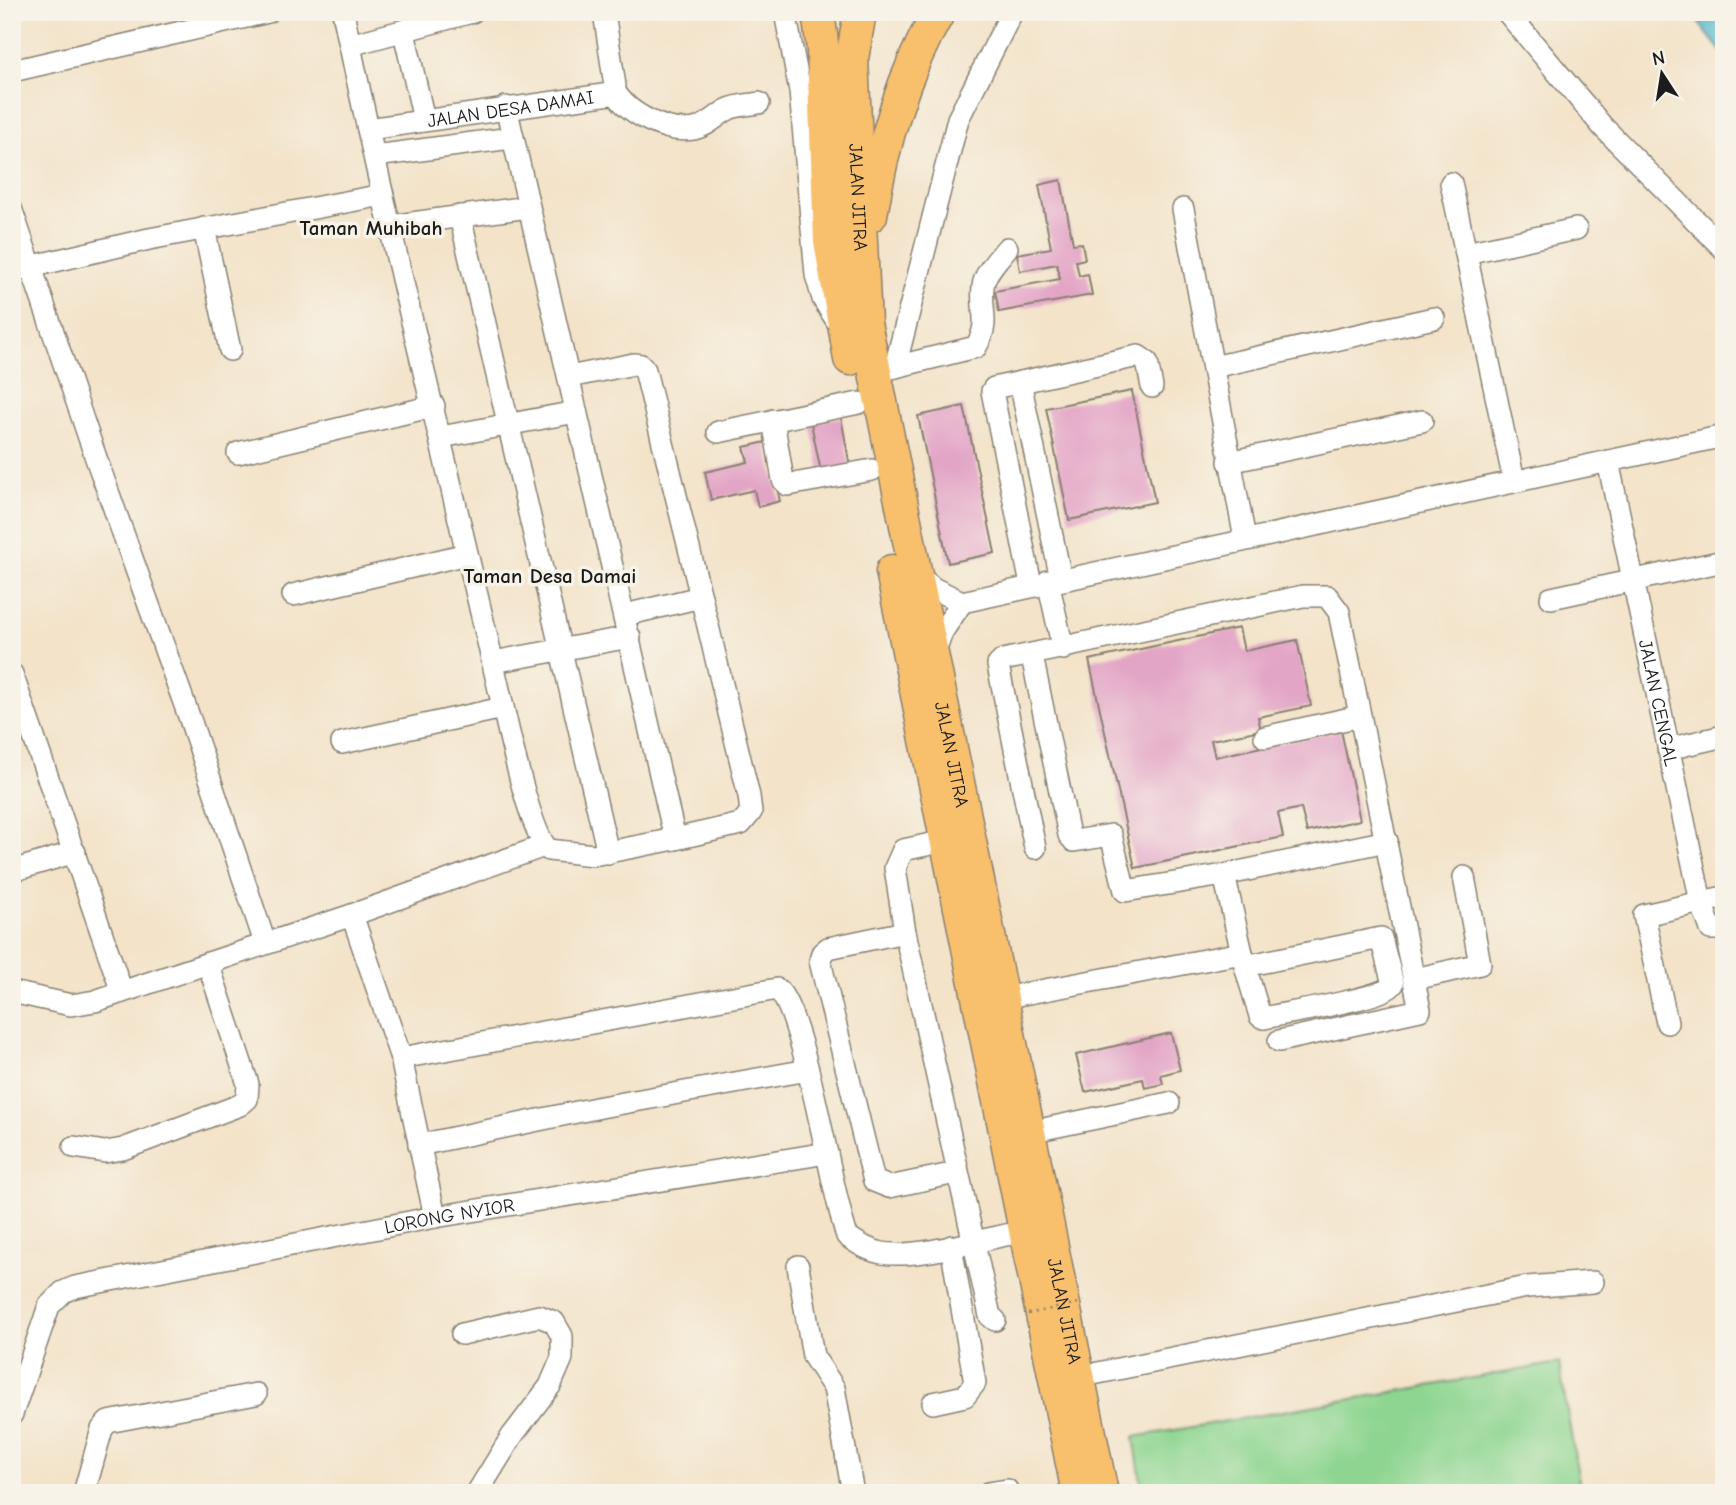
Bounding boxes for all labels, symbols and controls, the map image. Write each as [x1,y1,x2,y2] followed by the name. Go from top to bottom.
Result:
[1628,38,1698,108] north arrow
[1650,46,1667,70] text: N
[426,86,595,132] street label: JALAN DESA DAMAI
[844,143,871,251] street label: JALAN JITRA
[299,216,443,240] district label: Taman Muhibah
[464,564,636,588] district label: Taman Desa Damai
[1634,638,1682,769] street label: JALAN CENGAL
[930,700,973,809] street label: JALAN JITRA
[383,1194,516,1239] street label: LORONG NYIOR
[1043,1256,1086,1366] street label: JALAN JITRA

